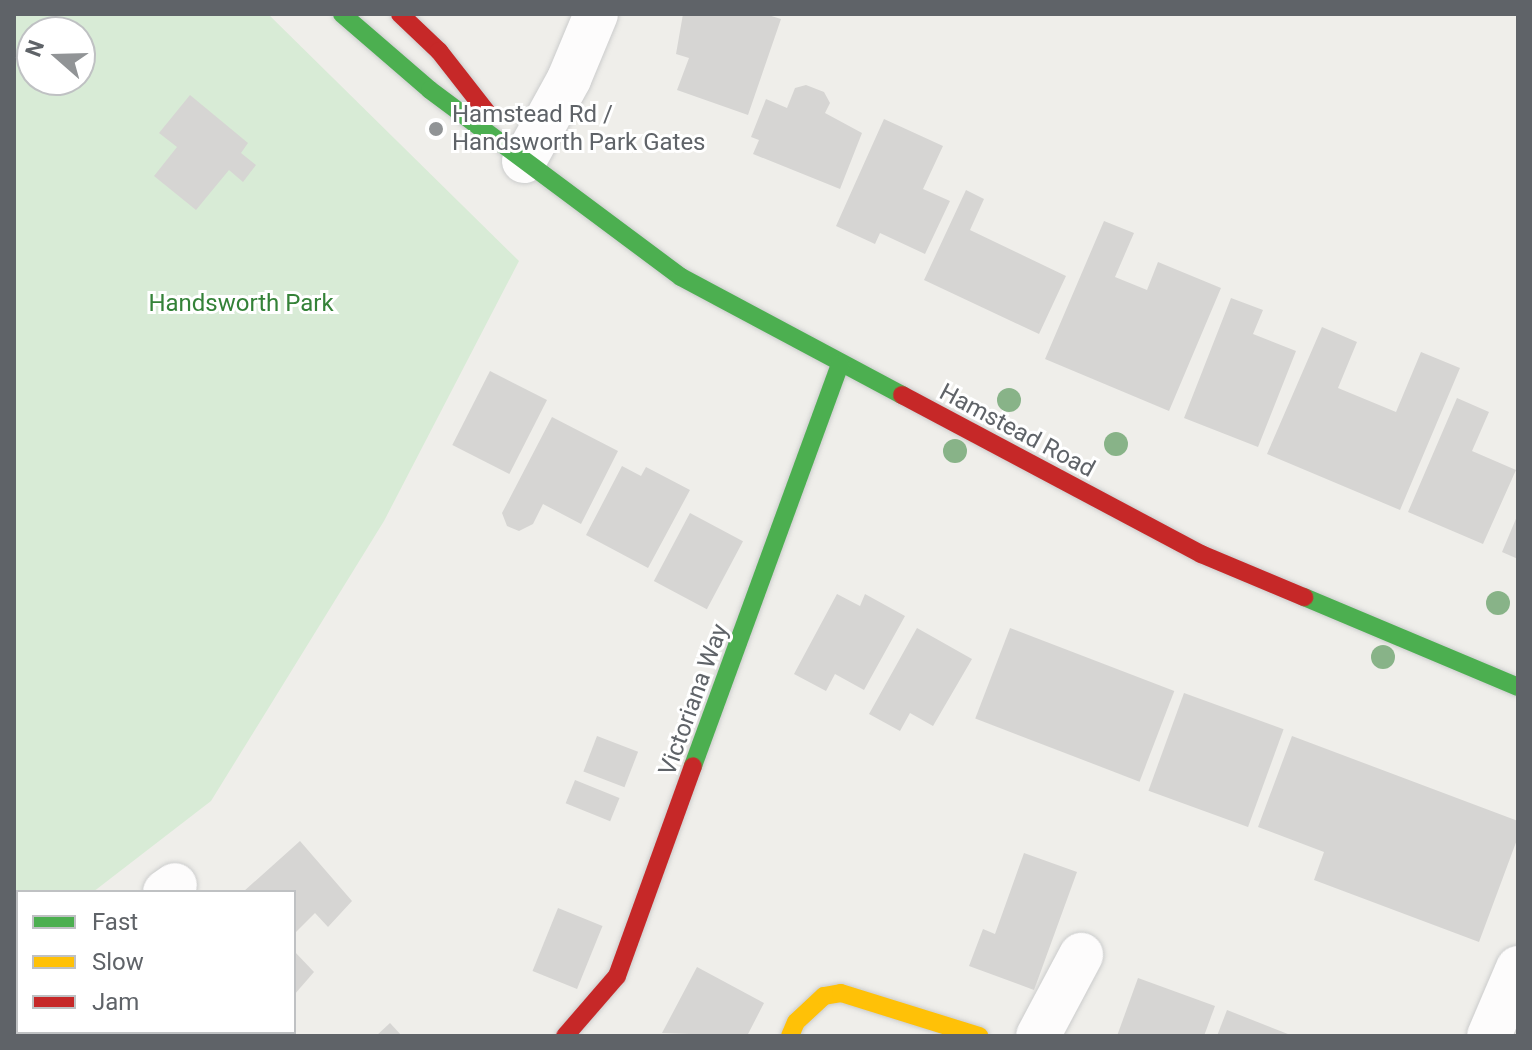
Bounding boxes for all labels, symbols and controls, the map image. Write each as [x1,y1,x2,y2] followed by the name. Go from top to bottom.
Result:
[16,16,96,96] north arrow
[20,37,49,60] text: N
[452,101,706,157] place label: Hamstead Rd / Handsworth Park Gates
[427,120,445,138] marker: Hamstead Rd / Handsworth Park Gates
[148,290,334,318] park label: Handsworth Park
[934,378,1100,484] street label: Hamstead Road
[653,620,735,780] street label: Victoriana Way
[16,890,296,1034] legend
[92,908,138,936] text: Fast
[92,948,144,976] text: Slow
[92,988,139,1016] text: Jam

